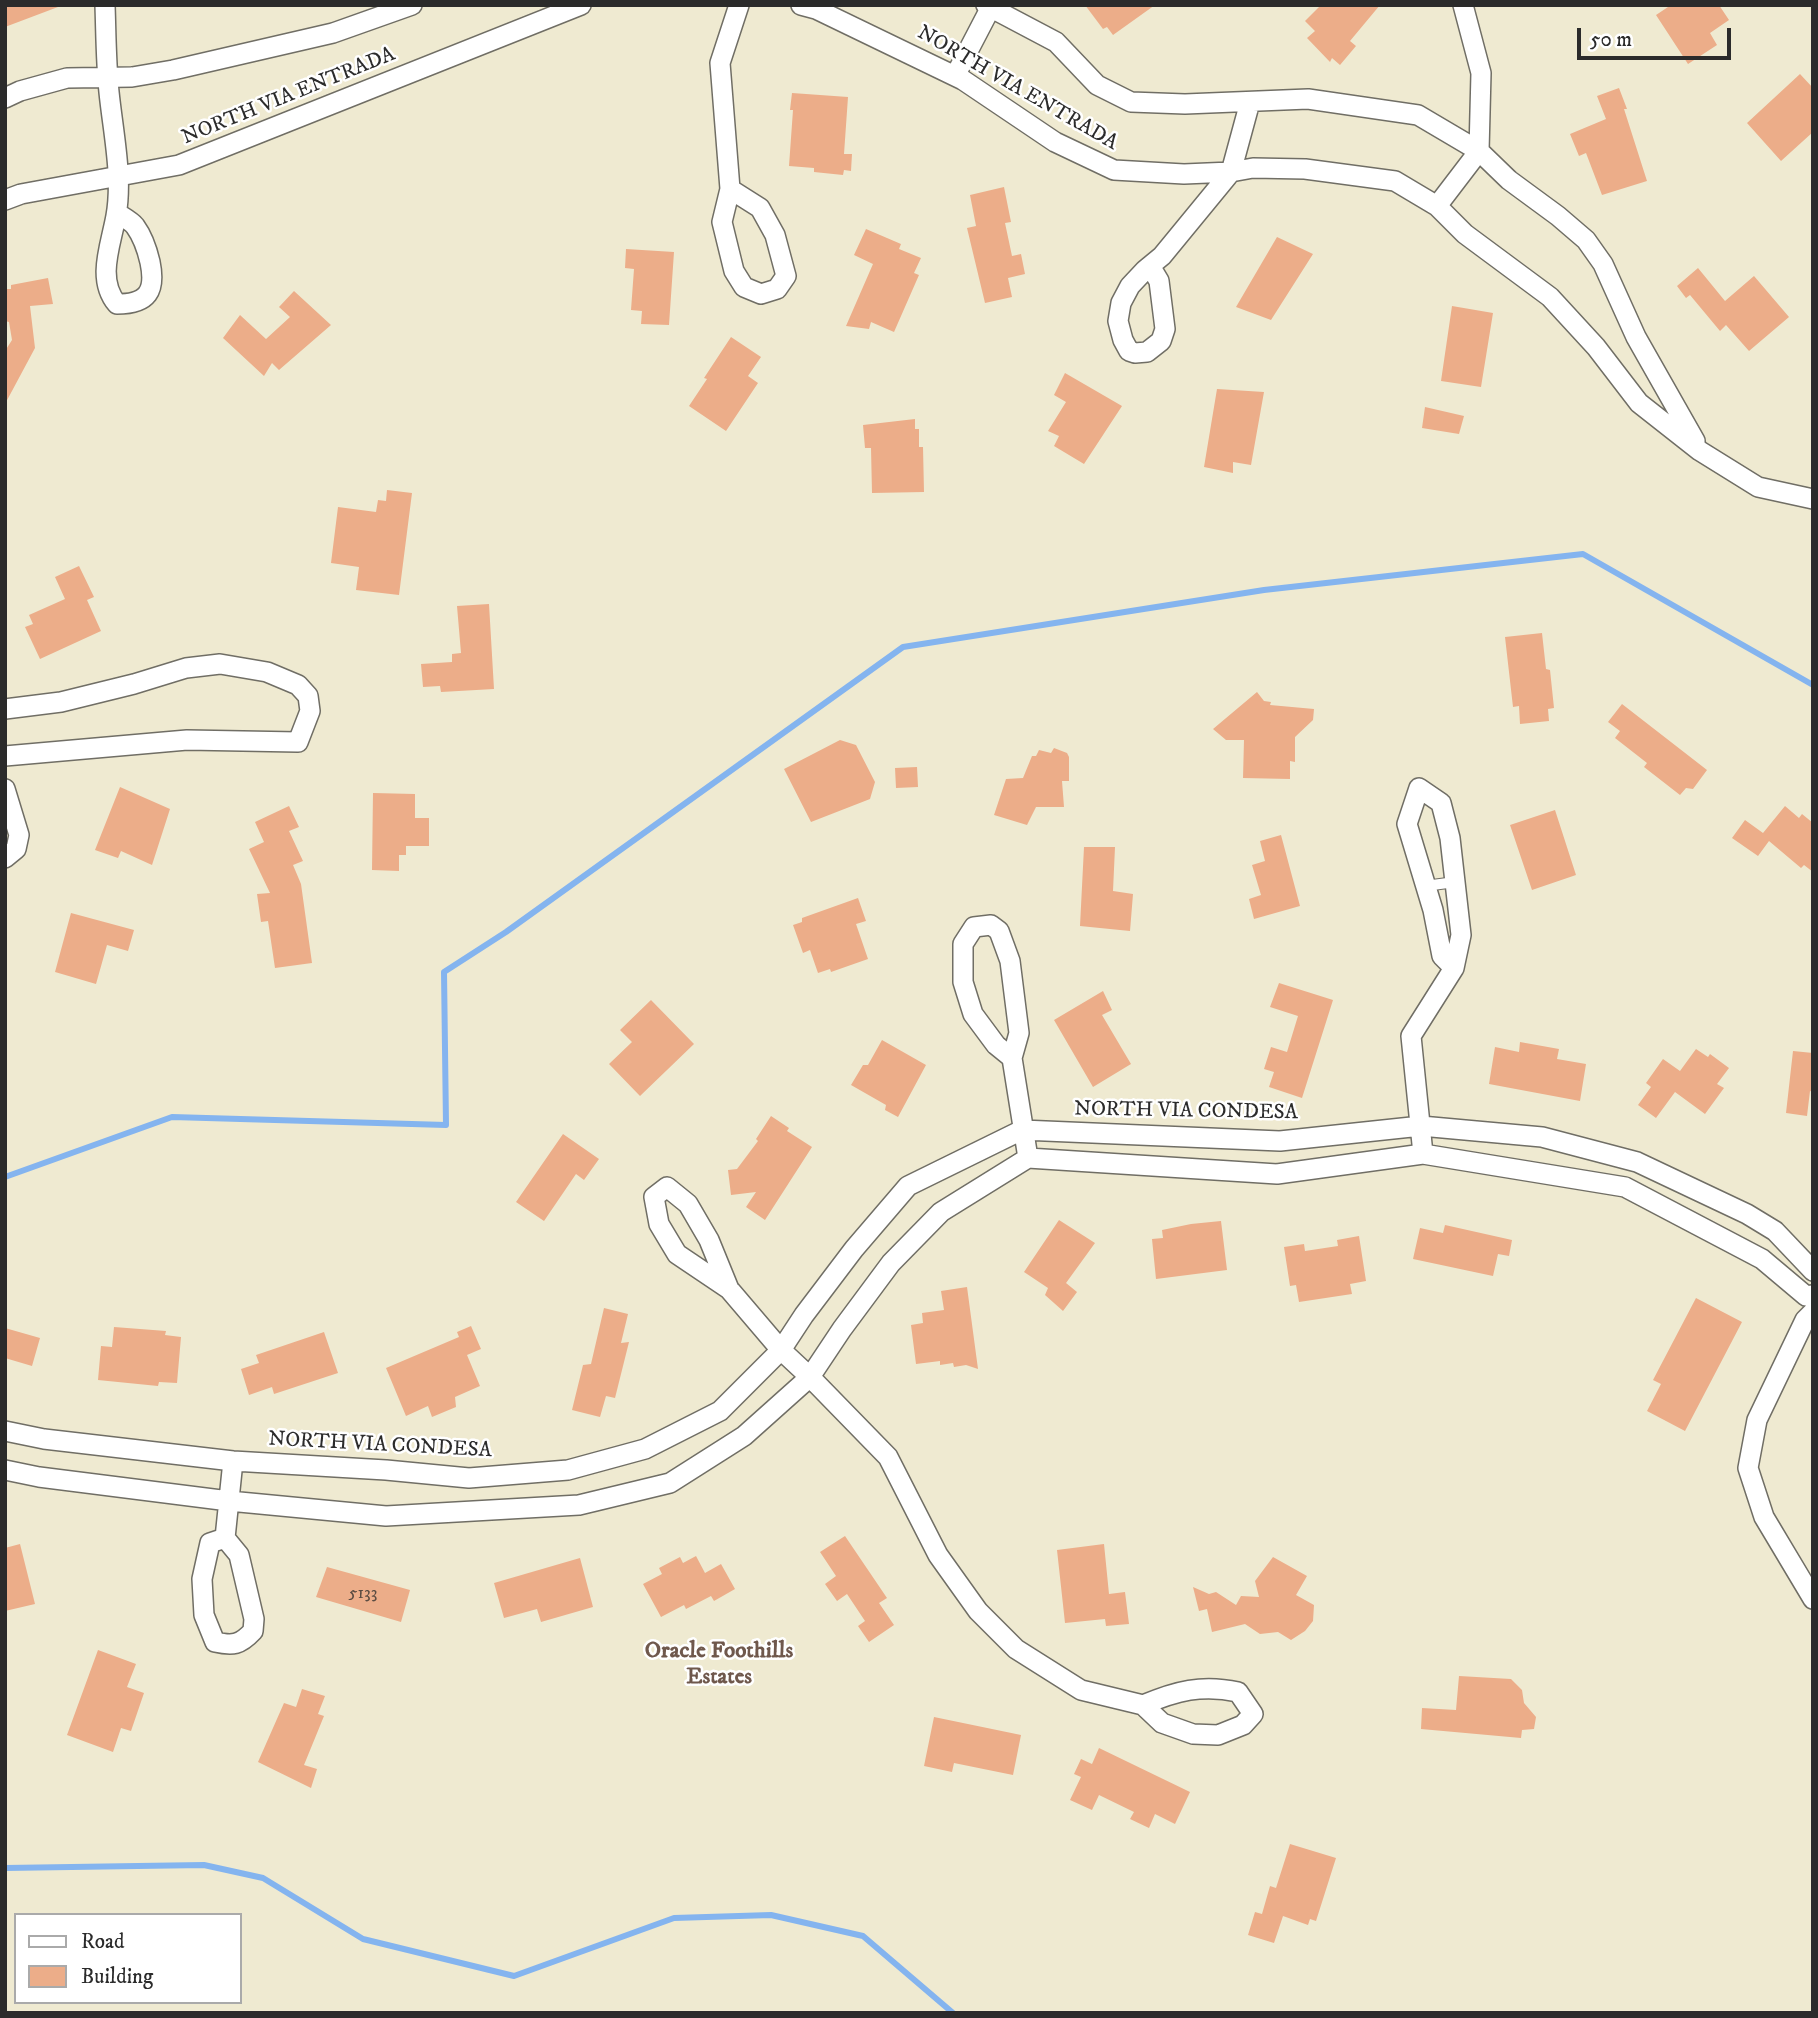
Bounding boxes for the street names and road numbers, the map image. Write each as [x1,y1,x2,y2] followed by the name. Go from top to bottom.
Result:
[912,21,1122,157] street label: NORTH VIA ENTRADA
[179,43,399,151] street label: NORTH VIA ENTRADA
[1074,1097,1298,1127] street label: NORTH VIA CONDESA
[267,1428,493,1464] street label: NORTH VIA CONDESA

